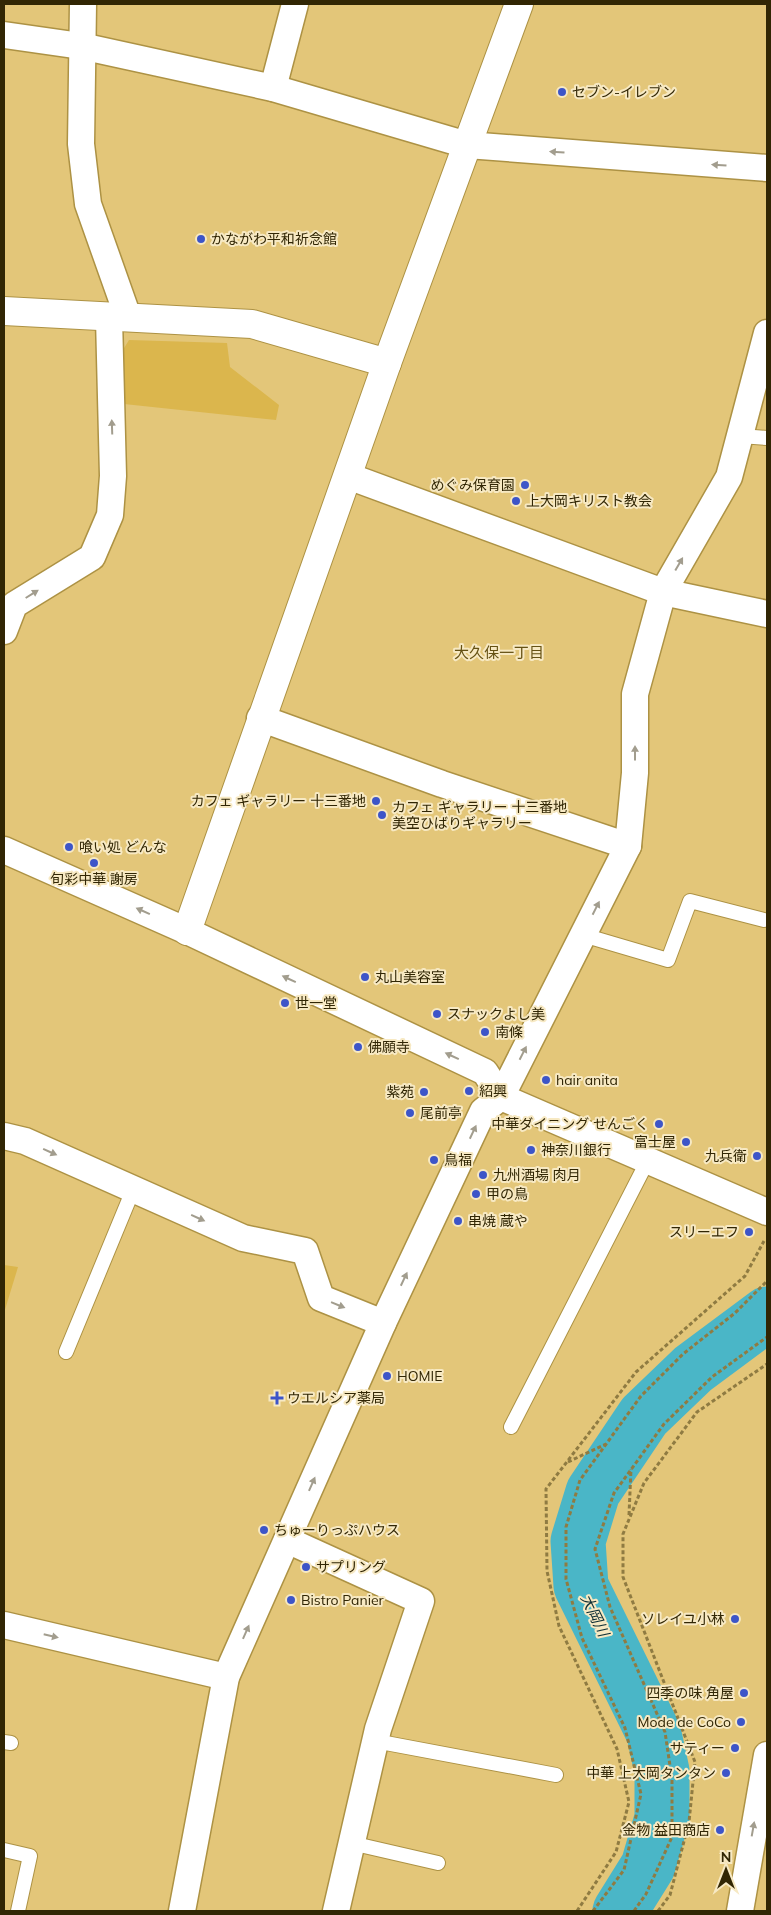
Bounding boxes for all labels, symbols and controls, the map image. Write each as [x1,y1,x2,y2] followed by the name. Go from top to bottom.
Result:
[572,83,676,101] place label: セブン-イレブン
[556,86,568,98] marker: セブン-イレブン
[548,148,564,156] one-way arrow
[710,160,726,168] one-way arrow
[211,230,337,248] place label: かながわ平和祈念館
[195,233,207,245] marker: かながわ平和祈念館
[108,419,116,435] one-way arrow
[431,476,515,494] place label: めぐみ保育園
[519,479,531,491] marker: めぐみ保育園
[526,492,652,510] place label: 上大岡キリスト教会
[510,495,522,507] marker: 上大岡キリスト教会
[675,557,683,571] one-way arrow
[25,589,38,599] one-way arrow
[454,643,544,662] district label: 大久保一丁目
[631,745,639,761] one-way arrow
[191,792,366,810] place label: カフェ ギャラリー 十三番地
[370,795,382,807] marker: カフェ ギャラリー 十三番地
[392,798,567,832] place label: カフェ ギャラリー 十三番地 美空ひばりギャラリー
[376,809,388,821] marker: カフェ ギャラリー 十三番地 美空ひばりギャラリー
[79,838,167,856] place label: 喰い処 どんな
[63,841,75,853] marker: 喰い処 どんな
[88,857,100,869] marker: 旬彩中華 謝房
[50,870,138,888] place label: 旬彩中華 謝房
[592,901,600,915] one-way arrow
[136,907,150,915] one-way arrow
[375,968,445,986] place label: 丸山美容室
[359,971,371,983] marker: 丸山美容室
[282,975,296,983] one-way arrow
[295,994,337,1012] place label: 世一堂
[279,997,291,1009] marker: 世一堂
[447,1005,545,1023] place label: スナックよし美
[431,1008,443,1020] marker: スナックよし美
[495,1023,523,1041] place label: 南條
[479,1026,491,1038] marker: 南條
[368,1038,410,1056] place label: 佛願寺
[352,1041,364,1053] marker: 佛願寺
[519,1046,527,1060] one-way arrow
[445,1052,459,1060] one-way arrow
[556,1071,618,1089] place label: hair anita
[540,1074,552,1086] marker: hair anita
[479,1082,507,1100] place label: 紹興
[386,1083,414,1101] place label: 紫苑
[463,1085,475,1097] marker: 紹興
[418,1086,430,1098] marker: 紫苑
[420,1104,462,1122] place label: 尾前亭
[404,1107,416,1119] marker: 尾前亭
[491,1115,649,1133] place label: 中華ダイニング せんごく
[653,1118,665,1130] marker: 中華ダイニング せんごく
[469,1125,477,1139] one-way arrow
[634,1133,676,1151] place label: 富士屋
[680,1136,692,1148] marker: 富士屋
[541,1141,611,1159] place label: 神奈川銀行
[525,1144,537,1156] marker: 神奈川銀行
[705,1147,747,1165] place label: 九兵衛
[43,1149,57,1157] one-way arrow
[751,1150,763,1162] marker: 九兵衛
[444,1151,472,1169] place label: 鳥福
[428,1154,440,1166] marker: 鳥福
[493,1166,581,1184] place label: 九州酒場 肉月
[477,1169,489,1181] marker: 九州酒場 肉月
[486,1185,528,1203] place label: 甲の鳥
[470,1188,482,1200] marker: 甲の鳥
[468,1212,528,1230] place label: 串焼 蔵や
[191,1215,205,1223] one-way arrow
[452,1215,464,1227] marker: 串焼 蔵や
[669,1223,739,1241] place label: スリーエフ
[743,1226,755,1238] marker: スリーエフ
[400,1272,408,1286] one-way arrow
[331,1301,345,1309] one-way arrow
[397,1367,442,1385] place label: HOMIE
[381,1370,393,1382] marker: HOMIE
[287,1389,385,1407] place label: ウエルシア薬局
[271,1392,283,1404] marker: ウエルシア薬局
[309,1477,317,1491] one-way arrow
[274,1521,400,1539] place label: ちゅーりっぷハウス
[258,1524,270,1536] marker: ちゅーりっぷハウス
[316,1558,386,1576] place label: サプリング
[300,1561,312,1573] marker: サプリング
[301,1591,385,1609] place label: Bistro Panier
[577,1591,614,1641] water label: 大岡川
[285,1594,297,1606] marker: Bistro Panier
[641,1610,725,1628] place label: ソレイユ小林
[729,1613,741,1625] marker: ソレイユ小林
[243,1625,251,1639] one-way arrow
[44,1632,59,1640] one-way arrow
[646,1684,734,1702] place label: 四季の味 角屋
[738,1687,750,1699] marker: 四季の味 角屋
[637,1713,731,1731] place label: Mode de CoCo
[735,1716,747,1728] marker: Mode de CoCo
[670,1739,725,1757] place label: サティー
[729,1742,741,1754] marker: サティー
[586,1764,716,1782] place label: 中華 上大岡タンタン
[720,1767,732,1779] marker: 中華 上大岡タンタン
[750,1820,758,1836] one-way arrow
[622,1821,710,1839] place label: 金物 益田商店
[714,1824,726,1836] marker: 金物 益田商店
[701,1845,751,1895] north arrow
[721,1848,731,1866] text: N

